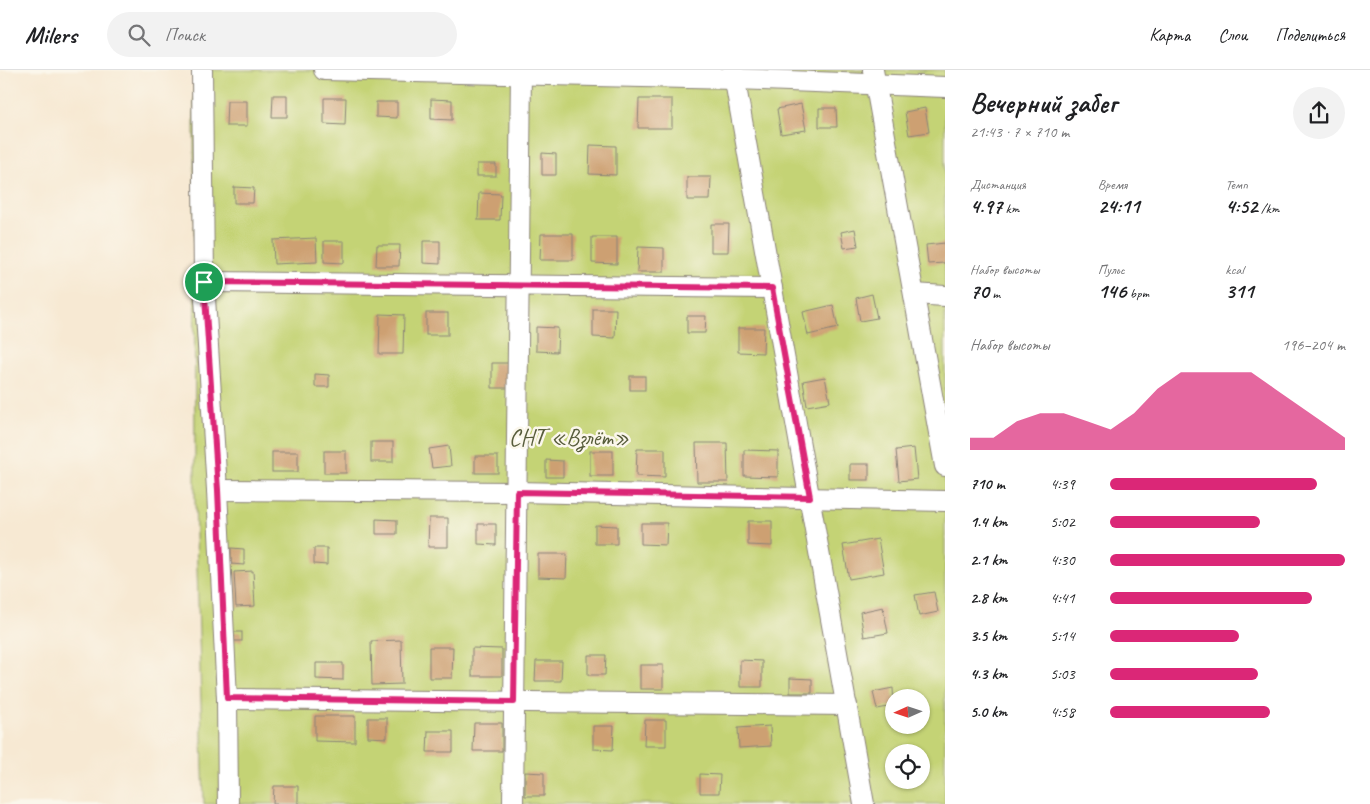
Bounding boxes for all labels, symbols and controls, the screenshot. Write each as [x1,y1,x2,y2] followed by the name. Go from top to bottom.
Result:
[107,12,457,57] search box
[25,20,77,50] text: Milers
[125,21,153,49] icon: search
[165,23,205,47] text: Поиск
[1149,24,1190,46] text: Карта
[1218,24,1247,46] text: Слои
[1275,24,1345,46] text: Поделиться
[970,85,1117,120] text: Вечерний забег
[1293,87,1345,139] button: share
[970,122,1069,142] text: 21:43 · 7 × 710 m
[970,176,1026,193] text: Дистанция
[1098,176,1127,193] text: Время
[1225,176,1248,193] text: Темп
[970,193,1002,219] text: 4.97
[1098,193,1140,219] text: 24:11
[1225,193,1258,219] text: 4:52
[1002,200,1019,217] text: km
[1258,200,1279,217] text: /km
[183,261,225,303] pin
[970,261,1039,278] text: Набор высоты
[1098,261,1125,278] text: Пульс
[1225,261,1244,278] text: kcal
[190,268,218,296] icon: arrive
[970,278,989,304] text: 70
[1098,278,1126,304] text: 146
[1225,278,1254,304] text: 311
[989,285,1000,302] text: m
[1126,285,1149,302] text: bpm
[970,335,1049,355] text: Набор высоты
[1282,335,1345,355] text: 196–204 m
[509,422,629,453] park label: СНТ «Взлёт»
[970,474,1005,494] text: 710 m
[1050,474,1075,494] text: 4:39
[970,512,1007,532] text: 1.4 km
[1050,512,1075,532] text: 5:02
[970,550,1007,570] text: 2.1 km
[1050,550,1075,570] text: 4:30
[970,588,1007,608] text: 2.8 km
[1050,588,1075,608] text: 4:41
[970,626,1007,646] text: 3.5 km
[1050,626,1075,646] text: 5:14
[970,664,1007,684] text: 4.3 km
[1050,664,1075,684] text: 5:03
[885,689,930,734] north arrow
[885,689,930,789] map controls
[970,702,1007,722] text: 5.0 km
[1050,702,1075,722] text: 4:58
[885,744,930,789] button: locate

